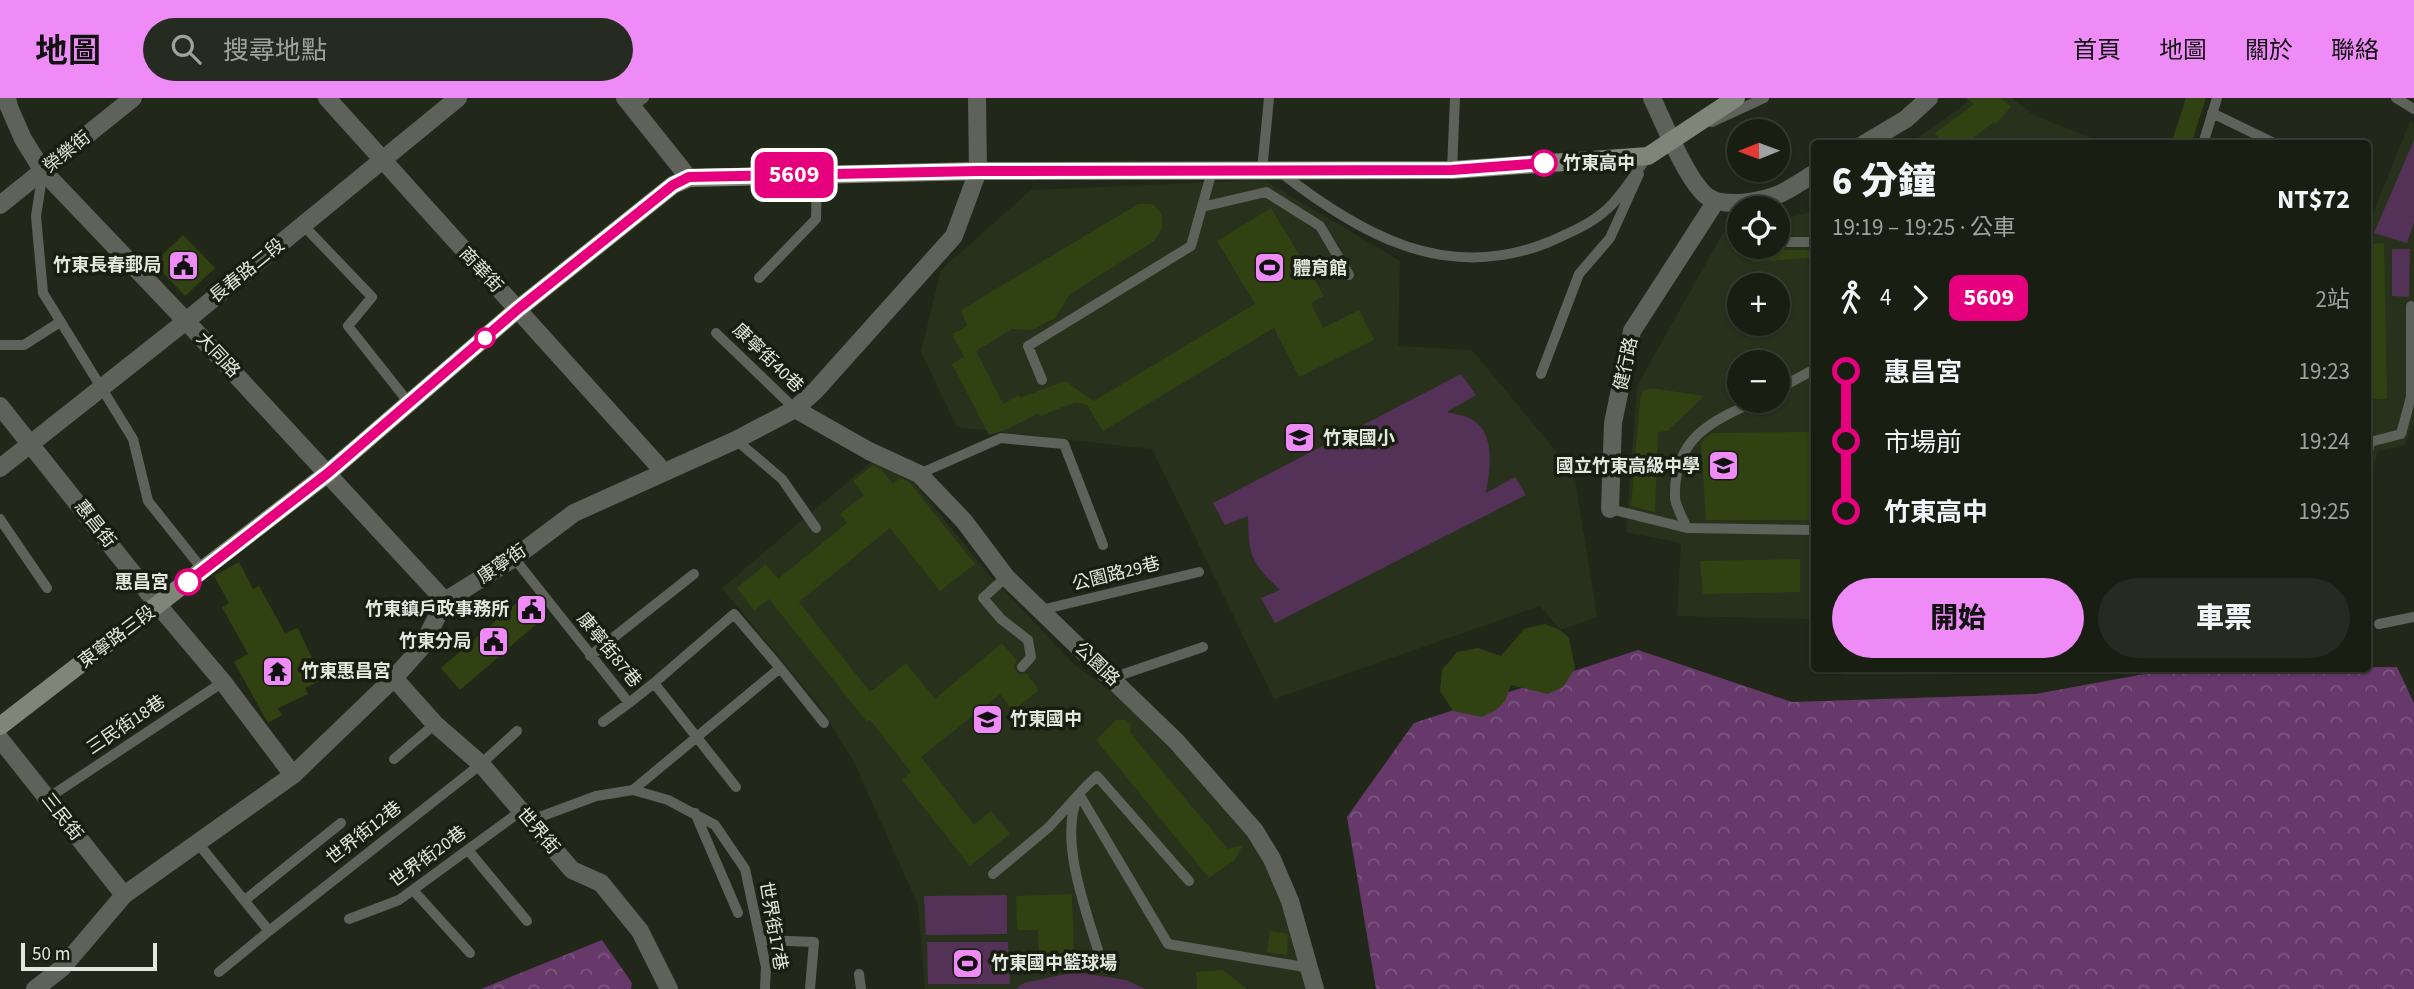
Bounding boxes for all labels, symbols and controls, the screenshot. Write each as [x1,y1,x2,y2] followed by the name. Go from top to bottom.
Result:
[143,18,633,81] search box
[35,28,101,75] text: 地圖
[167,30,205,68] icon: search
[223,32,327,69] text: 搜尋地點
[2073,33,2121,68] text: 首頁
[2159,33,2207,68] text: 地圖
[2245,33,2293,68] text: 關於
[2331,33,2379,68] text: 聯絡
[1727,119,1790,182] north arrow
[1727,119,1790,413] map controls
[38,125,96,179] street label: 榮樂街
[1531,150,1557,176] marker: 竹東高中
[1563,151,1635,176] place label: 竹東高中
[745,152,843,198] line badge: 5609
[1832,155,1936,209] text: 6 分鐘
[769,157,819,192] text: 5609
[2277,181,2350,218] text: NT$72
[1727,196,1790,259] button: locate
[1832,211,2016,244] text: 19:19 – 19:25 · 公車
[204,233,290,309] street label: 長春路二段
[453,242,509,298] street label: 商華街
[167,248,201,282] public building icon: 竹東長春郵局
[1253,251,1287,285] sports icon: 體育館
[53,253,161,278] place label: 竹東長春郵局
[1293,256,1347,281] place label: 體育館
[1727,273,1790,336] button: +
[1832,279,1870,317] icon: walk
[1901,279,1939,317] icon: forward
[1963,280,2014,315] text: 5609
[1880,281,1891,314] text: 4
[2316,283,2350,316] text: 2站
[727,318,809,398] street label: 康寧街40巷
[190,327,246,383] street label: 大同路
[475,328,495,348] unlabelled marker
[1608,335,1644,393] street label: 健行路
[1727,350,1790,413] button: −
[1884,354,1962,391] text: 惠昌宮
[2299,355,2350,388] text: 19:23
[1283,421,1317,455] school or university icon: 竹東國小
[1884,424,1962,461] text: 市場前
[2299,425,2350,458] text: 19:24
[1323,426,1395,451] place label: 竹東國小
[1706,449,1740,483] school or university icon: 國立竹東高級中學
[1556,454,1700,479] place label: 國立竹東高級中學
[1884,494,1988,531] text: 竹東高中
[69,495,121,553] street label: 惠昌街
[2299,495,2350,528] text: 19:25
[473,539,531,589] street label: 康寧街
[1069,551,1163,597] street label: 公園路29巷
[175,569,201,595] marker: 惠昌宮
[115,570,169,595] place label: 惠昌宮
[1832,578,2084,658] button: 開始
[2098,578,2350,658] button: 車票
[515,592,549,626] public building icon: 竹東鎮戶政事務所
[365,597,509,622] place label: 竹東鎮戶政事務所
[74,600,160,674] street label: 東寧路三段
[571,607,647,693] street label: 康寧街87巷
[477,624,511,658] public building icon: 竹東分局
[399,629,471,654] place label: 竹東分局
[1069,636,1125,692] street label: 公園路
[261,654,295,688] temple icon: 竹東惠昌宮
[301,659,391,684] place label: 竹東惠昌宮
[82,689,170,761] street label: 三民街18巷
[970,702,1004,736] school or university icon: 竹東國中
[1010,707,1082,732] place label: 竹東國中
[36,788,88,846] street label: 三民街
[321,795,407,871] street label: 世界街12巷
[511,802,565,860] street label: 世界街
[384,820,472,894] street label: 世界街20巷
[753,880,793,972] street label: 世界街17巷
[21,940,158,972] scale bar
[32,941,70,968] text: 50 m
[951,946,985,980] sports icon: 竹東國中籃球場
[991,951,1117,976] place label: 竹東國中籃球場

